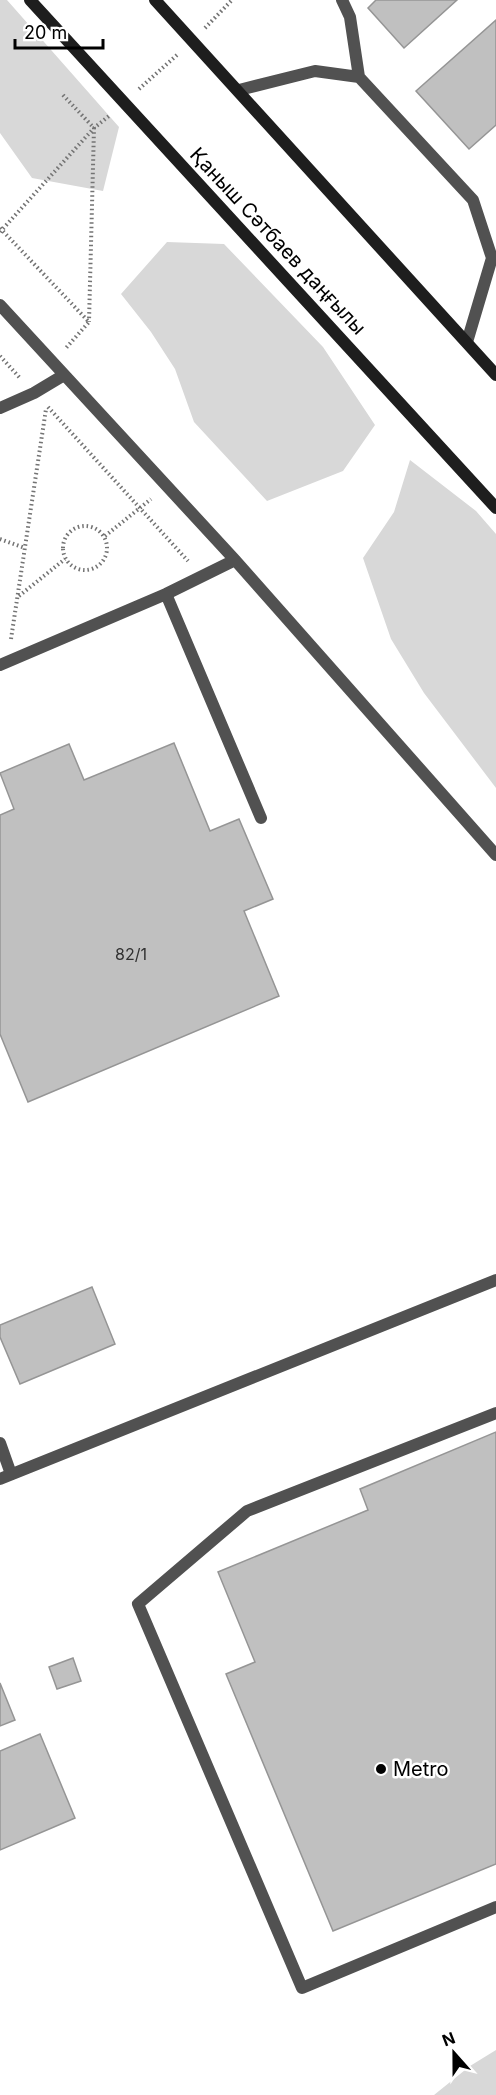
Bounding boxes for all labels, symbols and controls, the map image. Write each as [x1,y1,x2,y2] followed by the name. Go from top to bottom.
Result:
[15,12,104,50] scale bar
[24,22,67,43] text: 20 m
[185,143,371,339] street label: Қаныш Сәтбаев даңғылы
[115,944,147,964] house number: 82/1
[393,1757,448,1781] place label: Metro
[374,1762,388,1776] marker: Metro
[424,2023,484,2083] north arrow
[439,2027,458,2051] text: N

